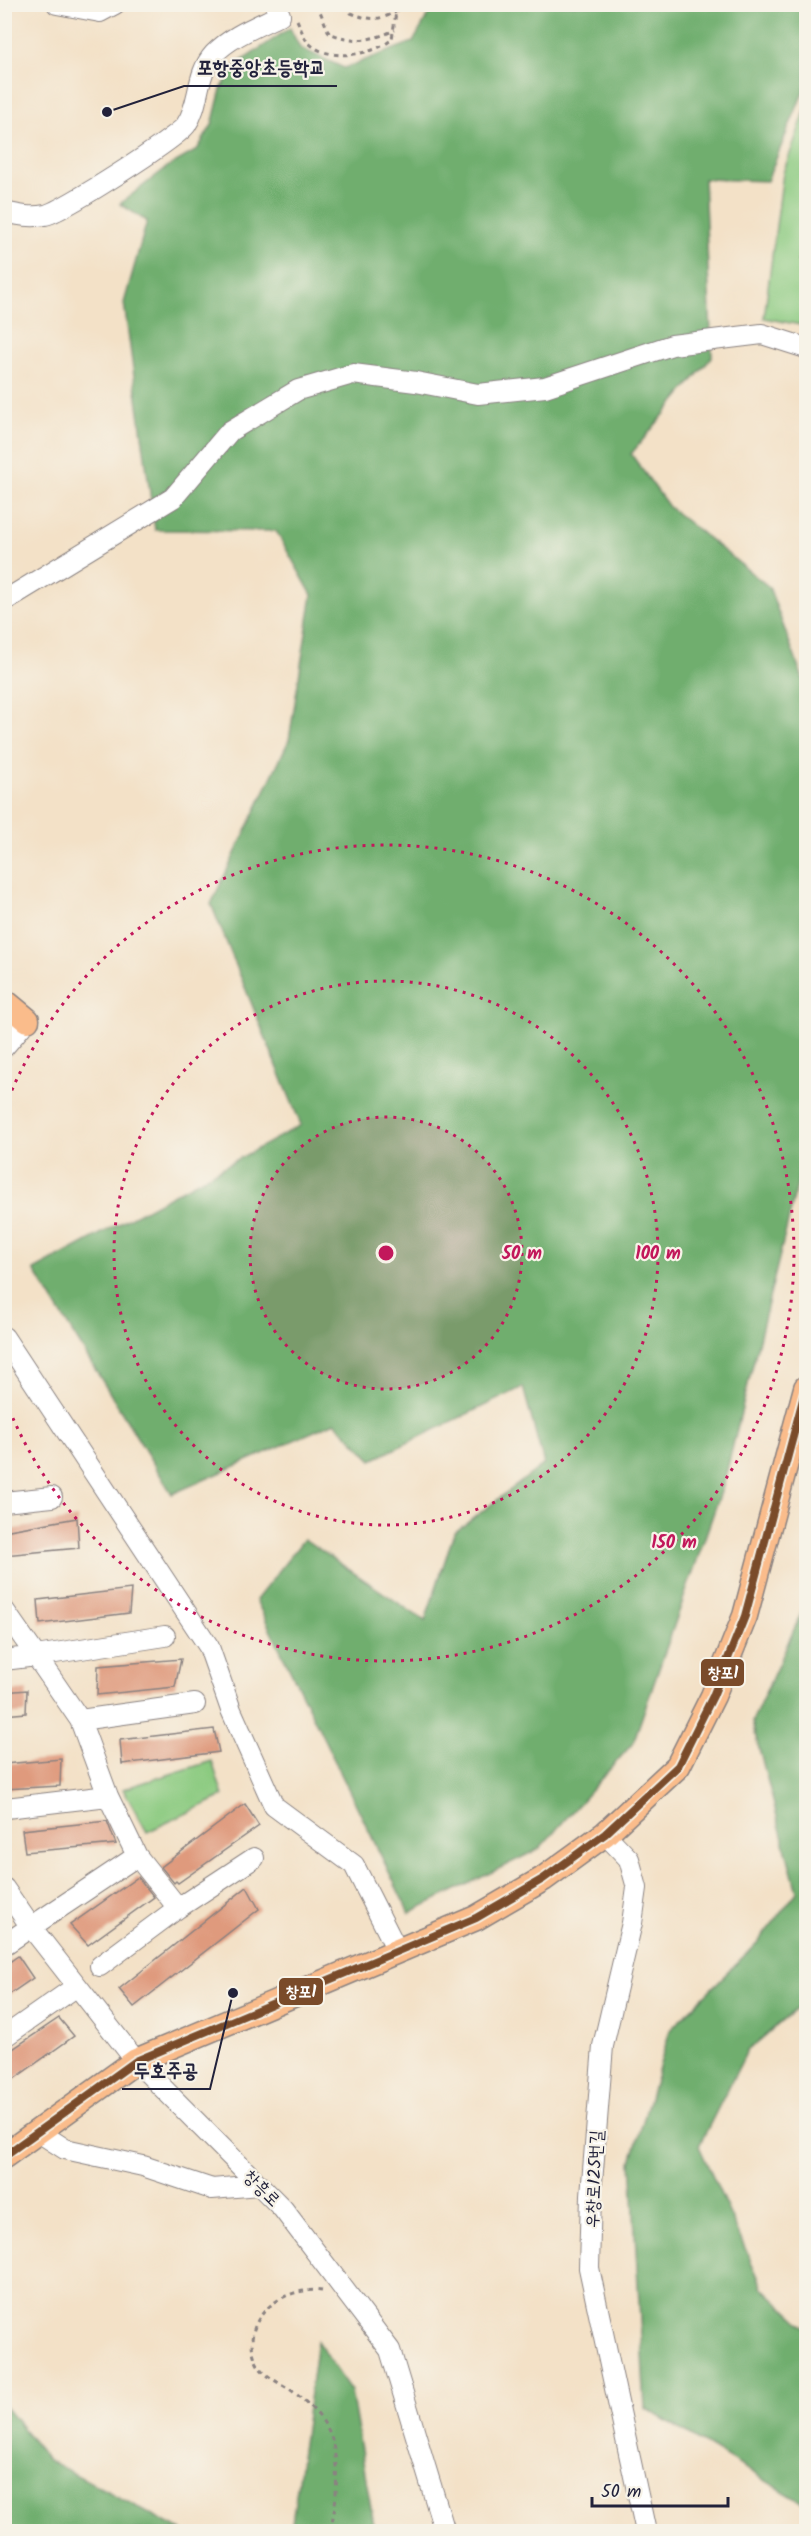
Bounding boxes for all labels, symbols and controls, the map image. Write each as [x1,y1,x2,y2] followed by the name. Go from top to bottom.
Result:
[184,48,337,86] callout: 포항중앙초등학교
[197,53,325,85] text: 포항중앙초등학교
[501,1240,542,1269] text: 50 m
[635,1240,681,1269] text: 100 m
[376,1243,396,1263] centre of rings
[651,1529,697,1558] text: 150 m
[700,1658,745,1687] line badge: 창포1
[708,1661,738,1686] text: 창포1
[278,1977,324,2006] line badge: 창포1
[286,1980,316,2005] text: 창포1
[122,2051,210,2089] callout: 두호주공
[134,2056,198,2088] text: 두호주공
[578,2129,613,2229] street label: 우창로125번길
[235,2163,287,2215] street label: 창흥로
[592,2470,728,2508] scale bar
[601,2478,641,2507] text: 50 m

